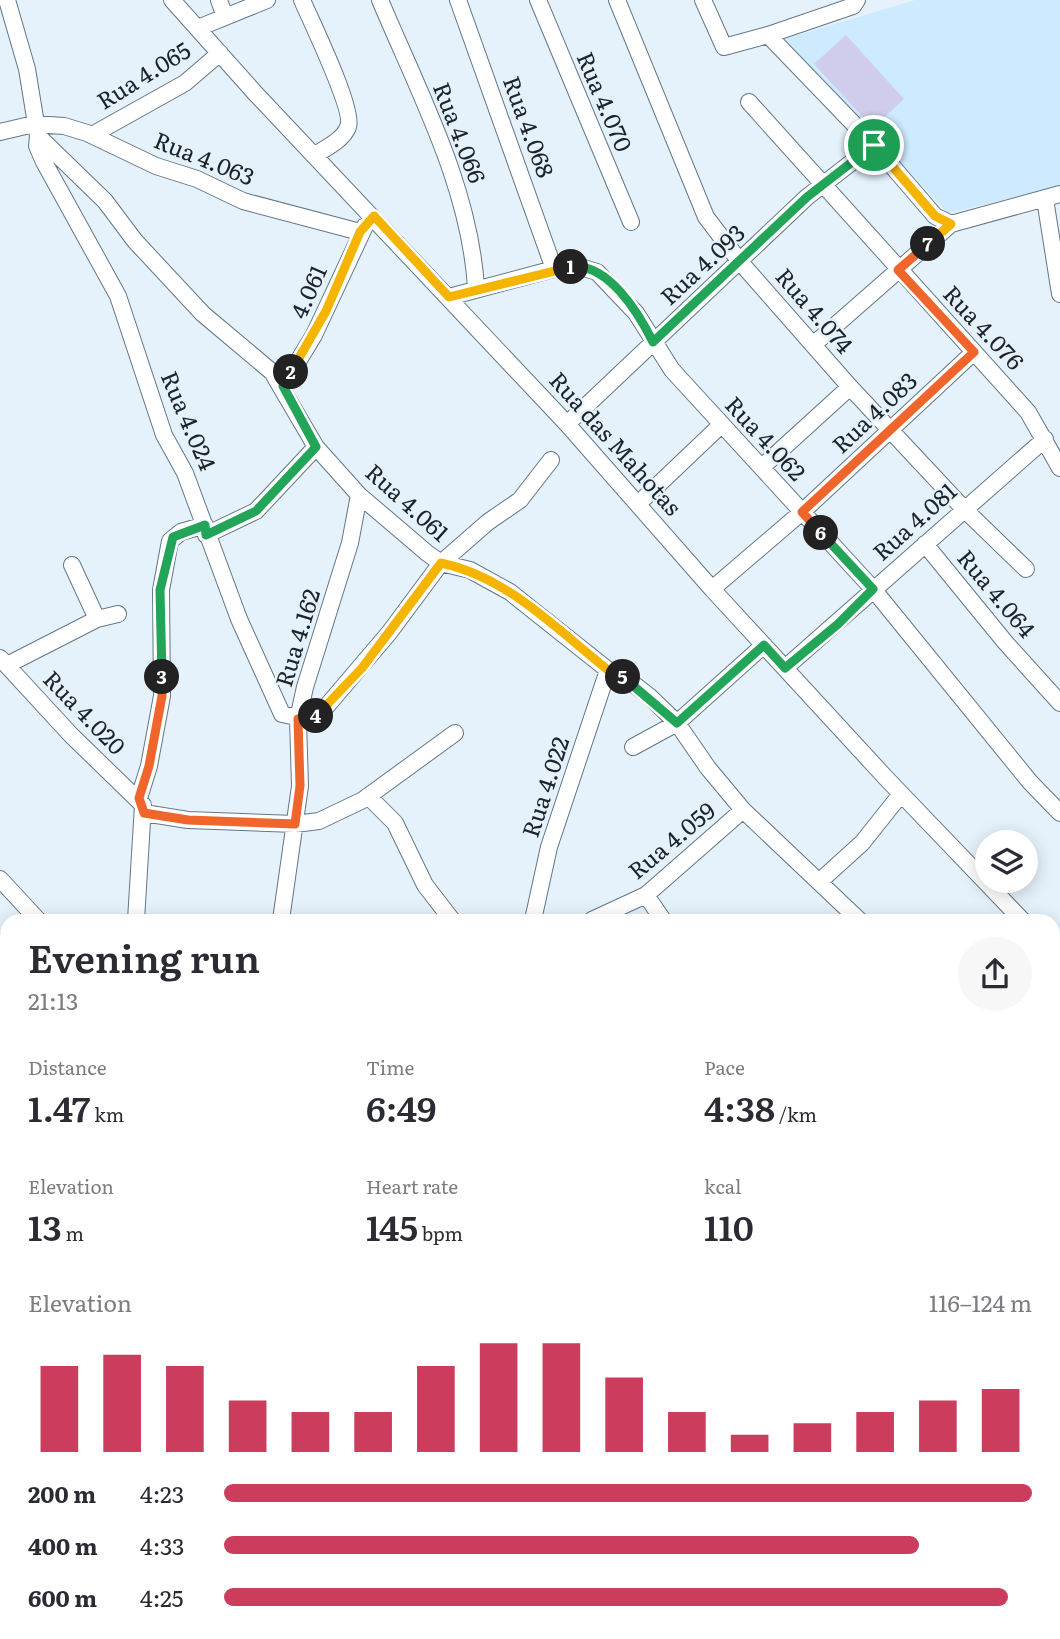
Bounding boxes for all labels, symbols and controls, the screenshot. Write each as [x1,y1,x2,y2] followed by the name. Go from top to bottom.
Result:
[89,32,196,117] street label: Rua 4.065
[570,46,642,157] street label: Rua 4.070
[496,71,564,182] street label: Rua 4.068
[426,77,496,188] street label: Rua 4.066
[844,115,904,175] pin
[149,122,260,193] street label: Rua 4.063
[855,126,893,164] icon: arrive
[652,215,752,312] street label: Rua 4.093
[911,226,946,262] pin: 7
[922,229,933,257] text: 7
[554,250,588,284] pin: 1
[567,252,574,280] text: 1
[280,259,334,323] street label: 4.061
[769,259,863,360] street label: Rua 4.074
[936,277,1033,377] street label: Rua 4.076
[274,354,308,390] pin: 2
[285,357,296,385] text: 2
[543,363,690,522] street label: Rua das Mahotas
[823,363,924,460] street label: Rua 4.083
[154,365,226,475] street label: Rua 4.024
[718,388,815,488] street label: Rua 4.062
[359,455,458,548] street label: Rua 4.061
[864,473,963,568] street label: Rua 4.081
[804,516,838,550] pin: 6
[815,518,826,546] text: 6
[950,541,1045,644] street label: Rua 4.064
[265,584,327,691] street label: Rua 4.162
[144,660,180,694] pin: 3
[606,660,640,694] pin: 5
[37,662,134,761] street label: Rua 4.020
[156,662,167,690] text: 3
[617,662,628,690] text: 5
[298,698,334,734] pin: 4
[310,701,321,729] text: 4
[512,732,576,841] street label: Rua 4.022
[620,793,722,886] street label: Rua 4.059
[975,830,1038,893] map controls
[975,830,1038,893] button: layers
[28,928,260,985] text: Evening run
[958,937,1032,1011] button: share
[28,983,79,1017] text: 21:13
[28,1053,107,1081] text: Distance
[366,1053,414,1081] text: Time
[704,1053,745,1081] text: Pace
[28,1081,90,1133] text: 1.47
[366,1081,436,1133] text: 6:49
[704,1081,775,1133] text: 4:38
[90,1100,124,1128] text: km
[775,1100,817,1128] text: /km
[28,1172,114,1200] text: Elevation
[366,1172,458,1200] text: Heart rate
[704,1172,741,1200] text: kcal
[28,1200,62,1252] text: 13
[366,1200,418,1252] text: 145
[704,1200,754,1252] text: 110
[62,1219,84,1247] text: m
[418,1219,463,1247] text: bpm
[28,1285,132,1319] text: Elevation
[929,1285,1032,1319] text: 116–124 m
[28,1476,96,1510] text: 200 m
[140,1476,184,1510] text: 4:23
[28,1528,98,1562] text: 400 m
[140,1528,184,1562] text: 4:33
[28,1580,97,1614] text: 600 m
[140,1580,183,1614] text: 4:25

